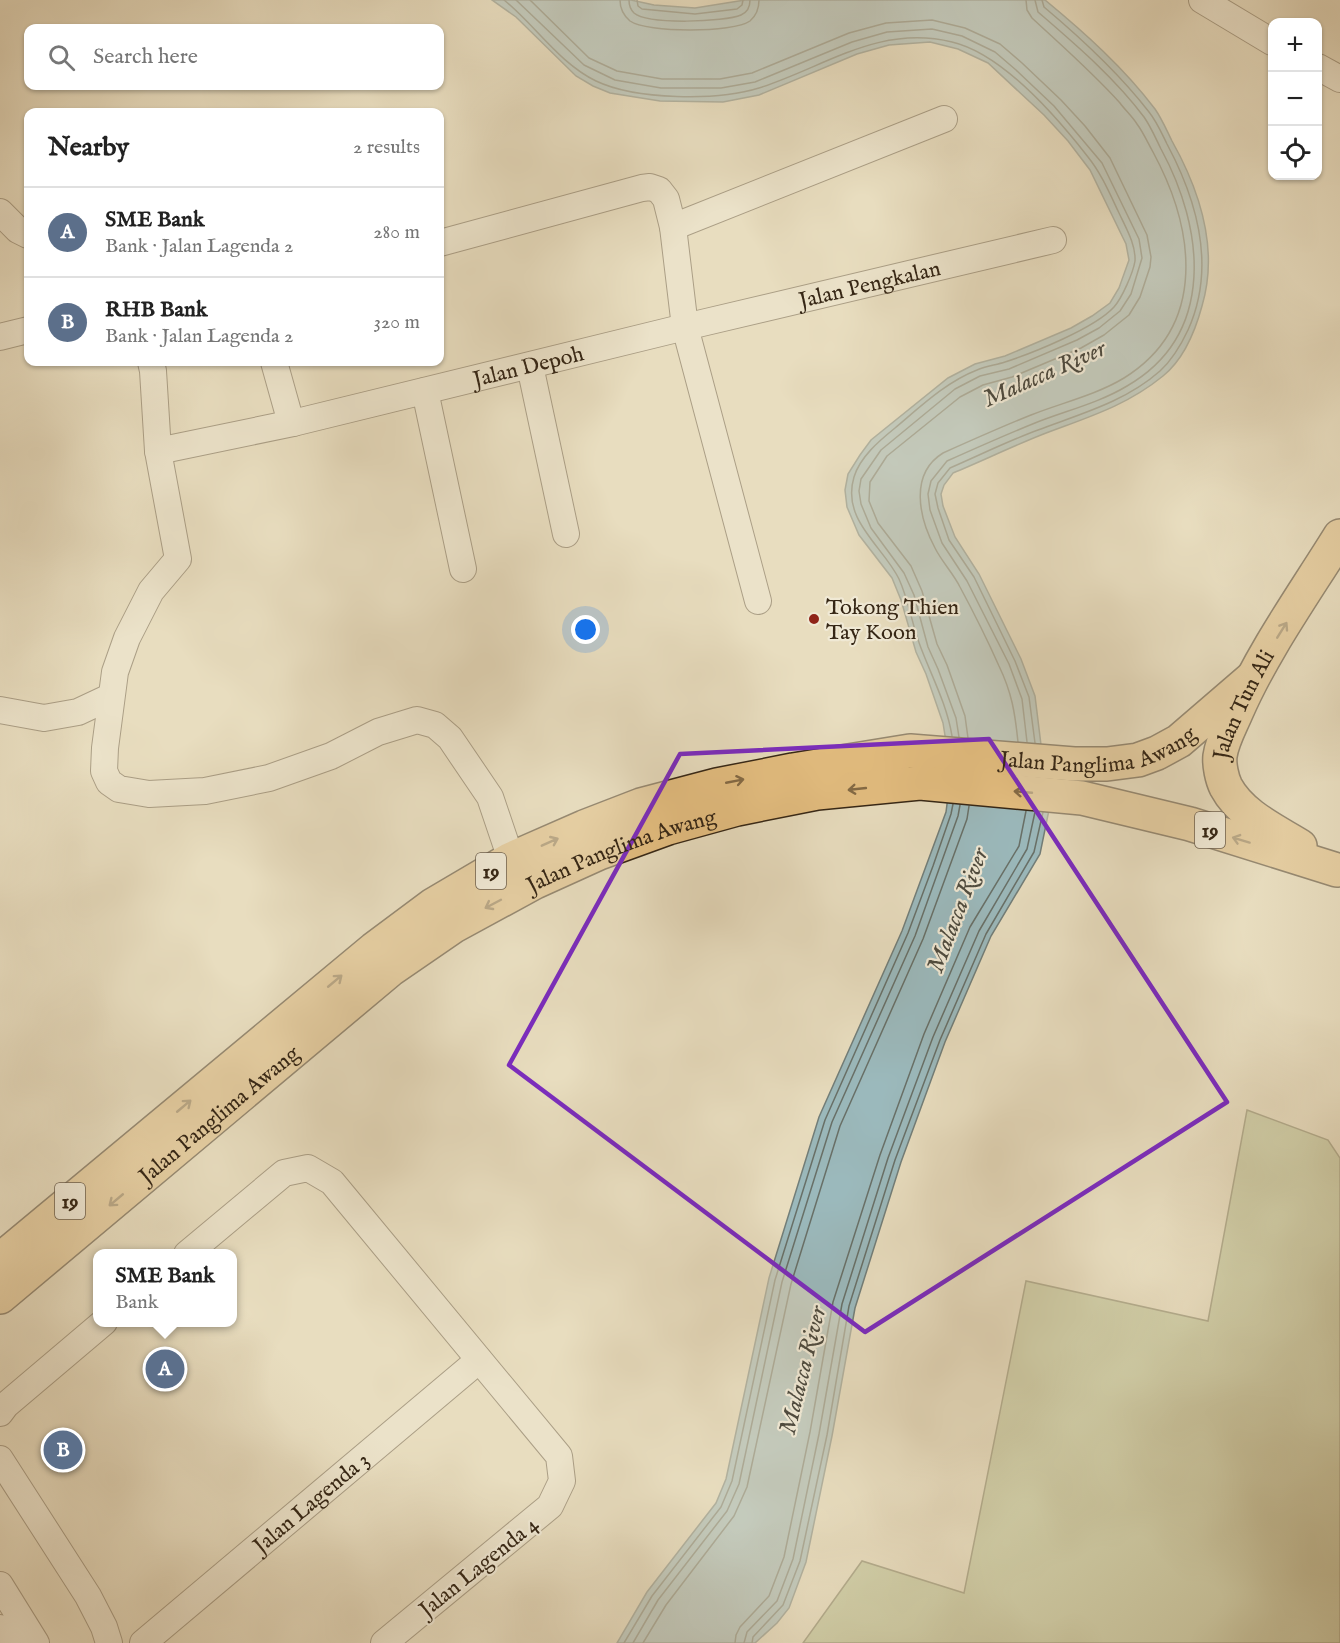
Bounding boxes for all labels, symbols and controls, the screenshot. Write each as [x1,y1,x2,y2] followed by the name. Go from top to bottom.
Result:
[1268,18,1322,180] map controls
[1268,18,1322,72] button: +
[24,24,444,90] search box
[45,41,78,74] icon: search
[93,43,198,71] text: Search here
[1268,72,1322,126] button: −
[1268,126,1322,180] button: locate
[48,131,129,164] text: Nearby
[353,135,420,160] text: 2 results
[105,206,205,234] text: SME Bank
[61,220,74,245] text: A
[373,220,420,245] text: 280 m
[105,234,293,259] text: Bank · Jalan Lagenda 2
[793,255,944,316] street label: Jalan Pengkalan
[105,296,207,324] text: RHB Bank
[61,310,74,335] text: B
[374,310,420,335] text: 320 m
[105,324,293,349] text: Bank · Jalan Lagenda 2
[978,333,1113,415] water label: Malacca River
[467,340,587,395] street label: Jalan Depoh
[826,594,959,647] place label: Tokong Thien Tay Koon
[807,612,821,626] marker: Tokong Thien Tay Koon
[571,615,600,644] your location
[1276,622,1288,639] one-way arrow
[1207,645,1282,765] street label: Jalan Tun Ali
[996,720,1203,780] street label: Jalan Panglima Awang
[725,775,744,786] one-way arrow
[847,784,867,795] one-way arrow
[1014,786,1034,797] one-way arrow
[519,803,721,901] street label: Jalan Panglima Awang
[1195,812,1225,848] road number: 19
[1232,834,1251,845] one-way arrow
[541,835,559,847] one-way arrow
[920,842,997,977] water label: Malacca River
[476,853,506,889] road number: 19
[485,899,503,910] one-way arrow
[327,975,343,988] one-way arrow
[131,1039,307,1193] street label: Jalan Panglima Awang
[176,1099,192,1112] one-way arrow
[55,1183,85,1219] road number: 19
[109,1193,124,1207] one-way arrow
[93,1249,237,1327] popup
[115,1262,215,1290] text: SME Bank
[115,1290,158,1315] text: Bank
[773,1301,835,1438] water label: Malacca River
[146,1346,184,1392] pin: A
[44,1428,82,1472] pin: B
[246,1447,376,1562] street label: Jalan Lagenda 3
[412,1511,545,1626] street label: Jalan Lagenda 4

